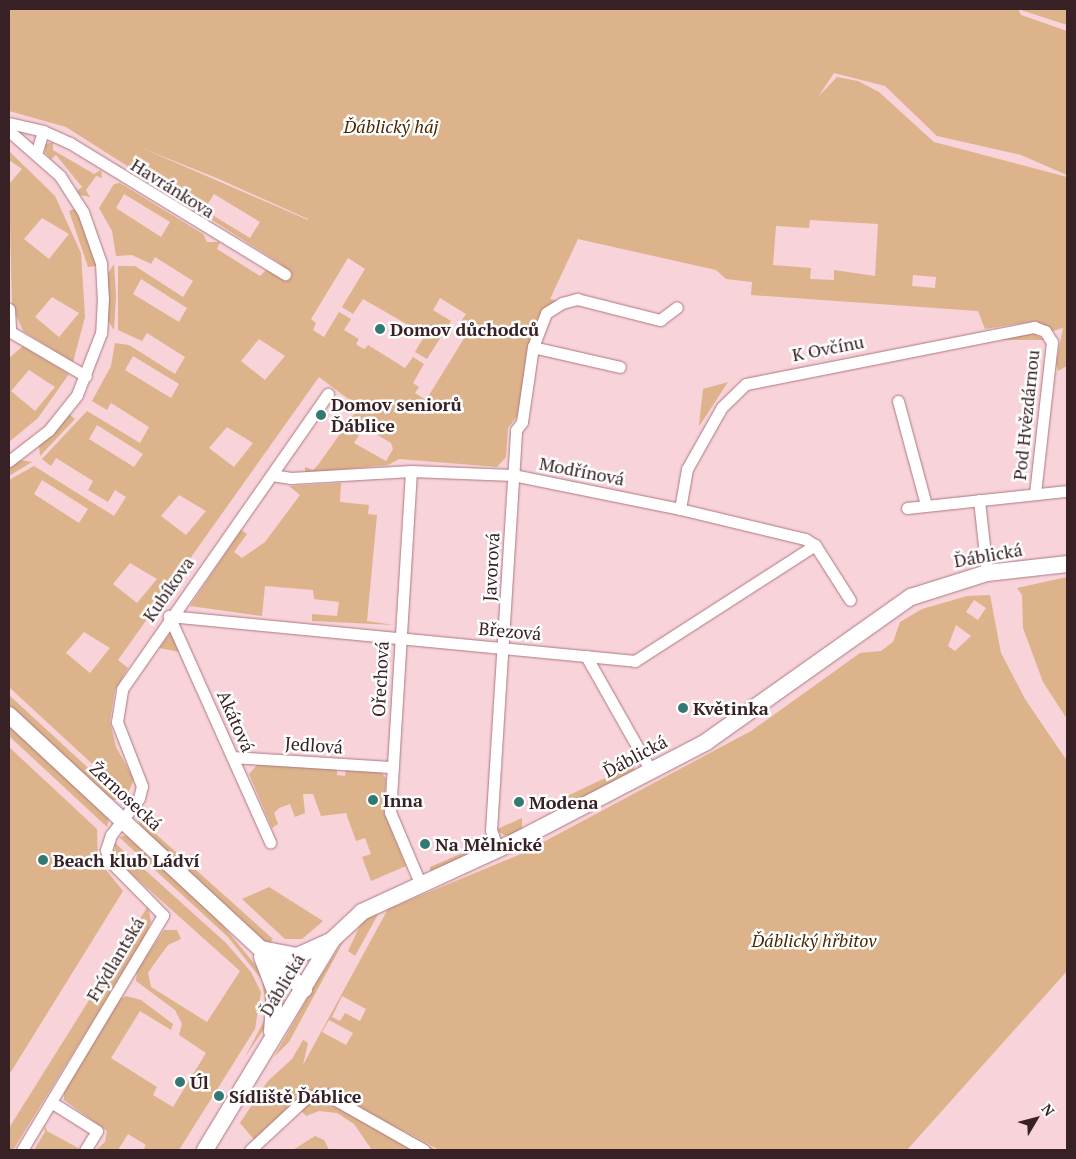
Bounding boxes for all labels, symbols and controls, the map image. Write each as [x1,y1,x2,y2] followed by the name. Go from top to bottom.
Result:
[343,115,439,137] park label: Ďáblický háj
[127,154,219,222] street label: Havránkova
[390,318,539,340] place label: Domov důchodců
[374,323,386,335] marker: Domov důchodců
[790,330,866,366] street label: K Ovčínu
[1008,349,1044,481] street label: Pod Hvězdárnou
[331,394,462,436] place label: Domov seniorů Ďáblice
[315,409,327,421] marker: Domov seniorů Ďáblice
[538,452,626,490] street label: Modřínová
[478,532,504,602] street label: Javorová
[952,538,1024,572] street label: Ďáblická
[138,552,198,626] street label: Kubíkova
[478,617,542,645] street label: Březová
[367,640,393,718] street label: Ořechová
[213,687,259,755] street label: Akátová
[693,697,769,719] place label: Květinka
[677,702,689,714] marker: Květinka
[599,730,671,782] street label: Ďáblická
[284,732,344,758] street label: Jedlová
[85,757,167,835] street label: Žernosecká
[383,789,423,811] place label: Inna
[529,791,598,813] place label: Modena
[367,794,379,806] marker: Inna
[513,796,525,808] marker: Modena
[435,833,542,855] place label: Na Mělnické
[419,838,431,850] marker: Na Mělnické
[53,849,200,871] place label: Beach klub Ládví
[37,854,49,866] marker: Beach klub Ládví
[81,913,149,1005] street label: Frýdlantská
[751,929,877,951] park label: Ďáblický hřbitov
[255,950,309,1020] street label: Ďáblická
[190,1071,209,1093] place label: Úl
[174,1076,186,1088] marker: Úl
[229,1085,362,1107] place label: Sídliště Ďáblice
[213,1090,225,1102] marker: Sídliště Ďáblice
[1011,1094,1061,1144] north arrow
[1038,1100,1059,1120] text: N

